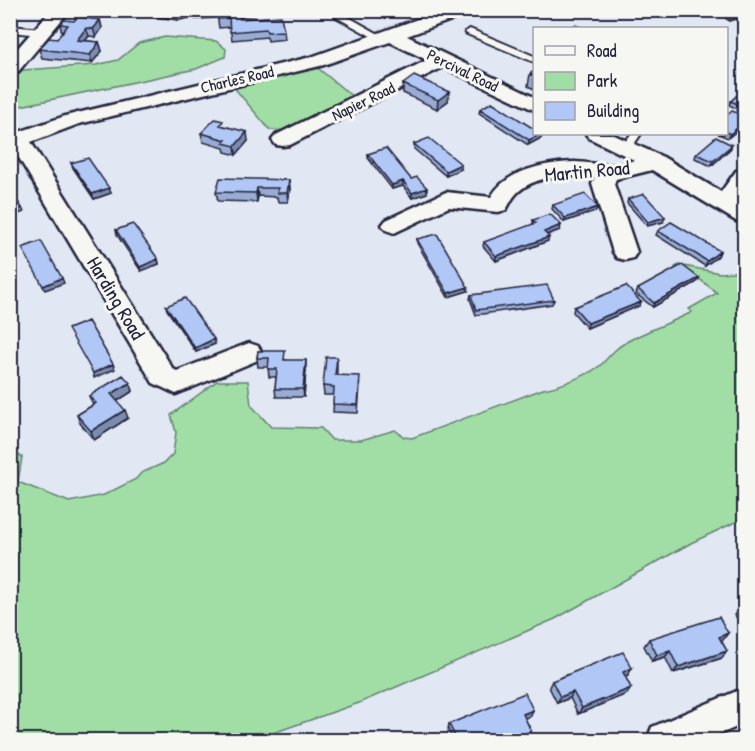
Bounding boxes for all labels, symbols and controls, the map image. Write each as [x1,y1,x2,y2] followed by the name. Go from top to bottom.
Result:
[533,27,728,135] legend
[587,38,617,63] text: Road
[424,43,502,97] street label: Percival Road
[198,60,276,98] street label: Charles Road
[587,68,618,93] text: Park
[328,76,398,126] street label: Napier Road
[587,98,639,123] text: Building
[543,153,631,188] street label: Martin Road
[81,251,152,345] street label: Harding Road

